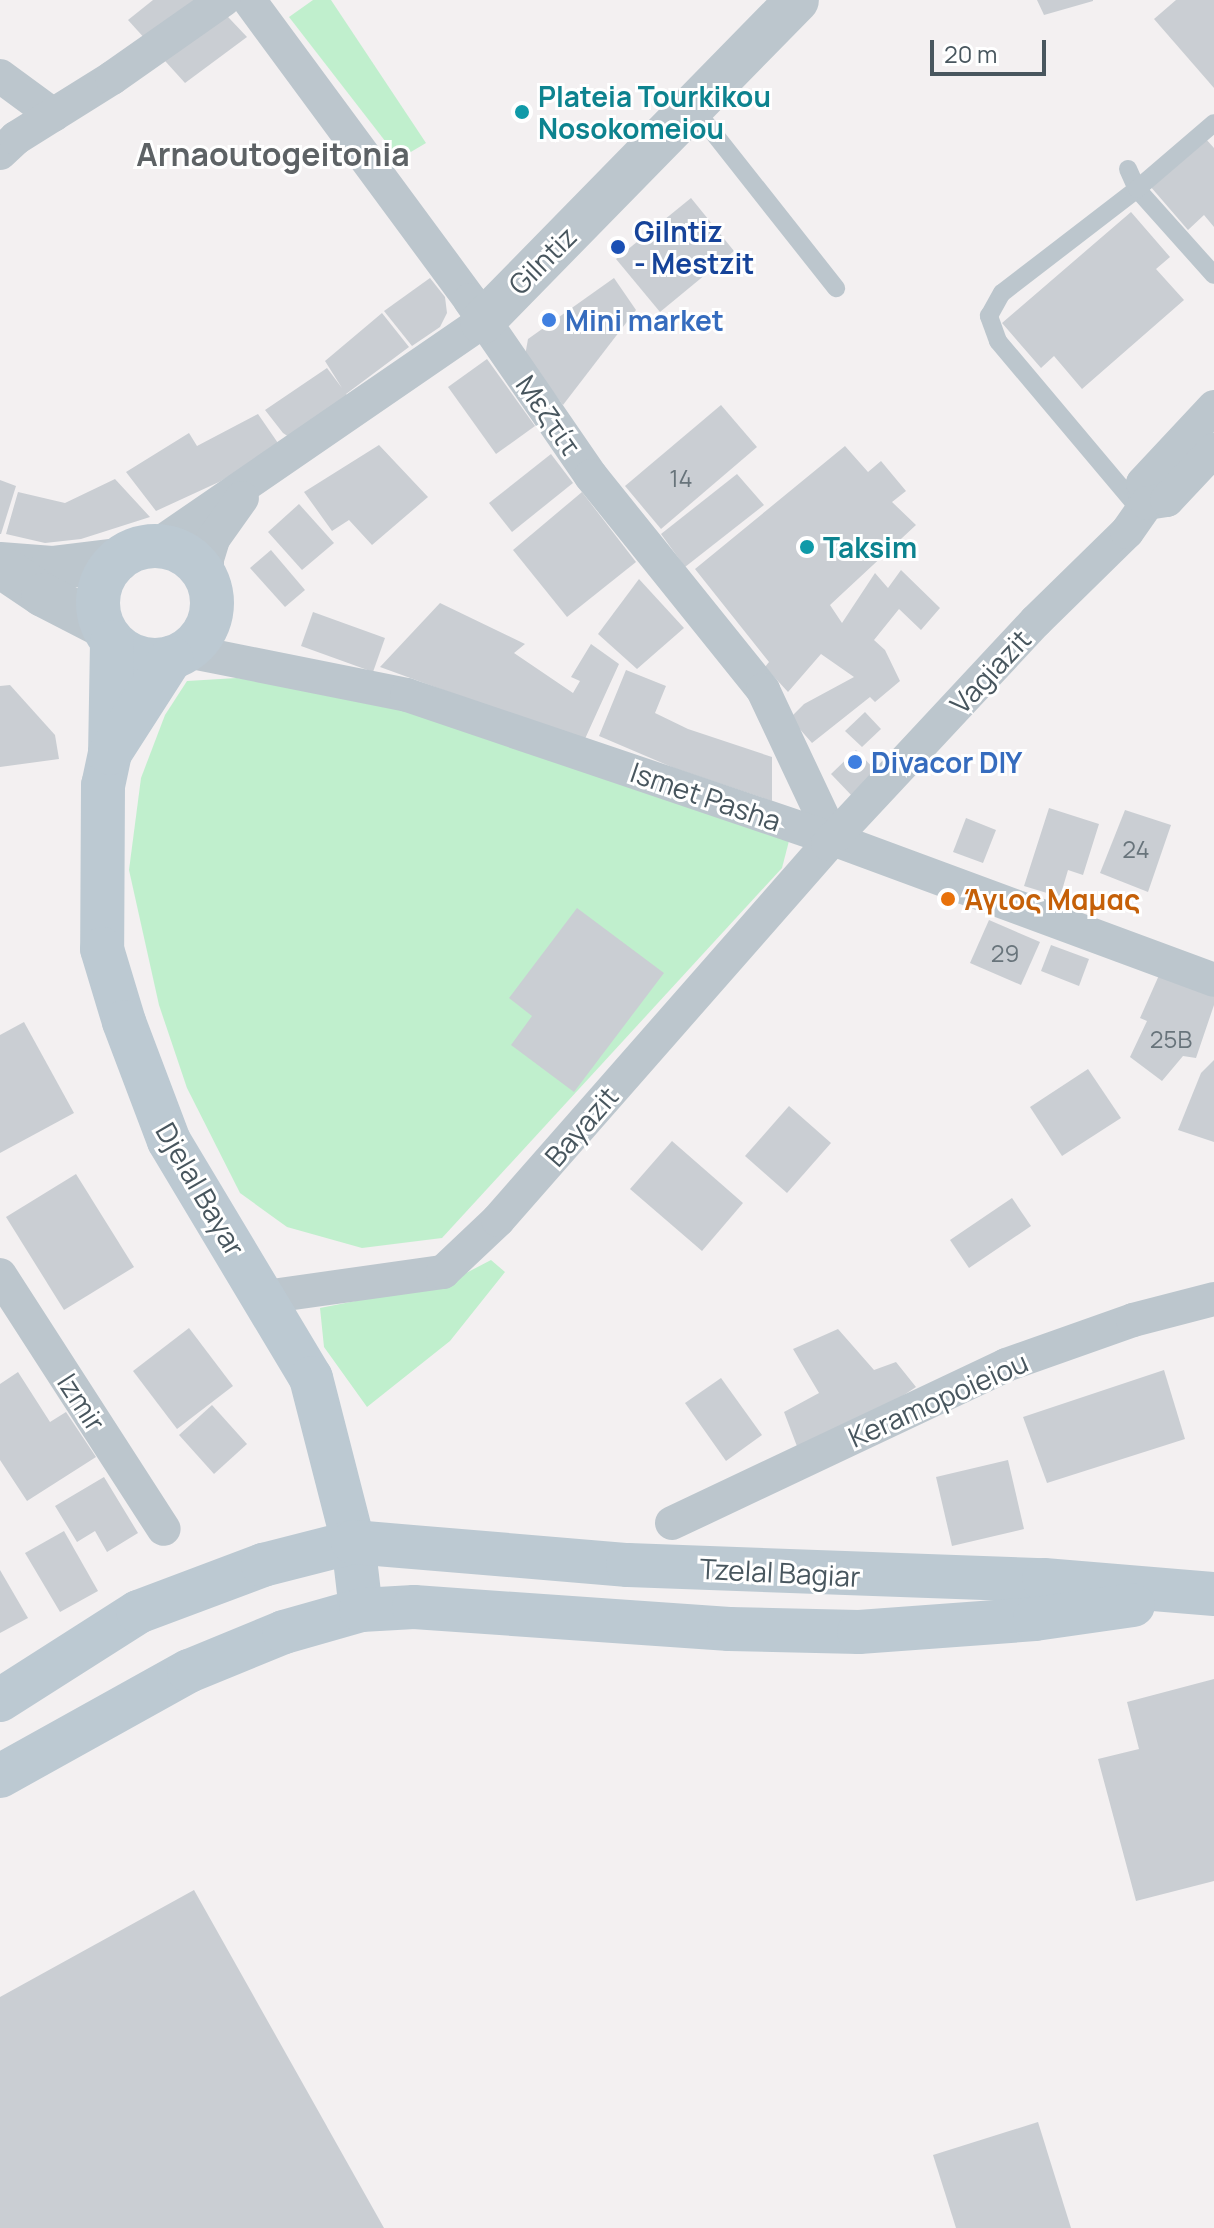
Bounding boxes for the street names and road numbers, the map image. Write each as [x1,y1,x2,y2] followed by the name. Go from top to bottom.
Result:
[501,219,583,301] street label: Gilntiz
[510,369,588,461] street label: Μεζτίτ
[943,622,1037,720] street label: Vagiazit
[626,755,786,837] street label: Ismet Pasha
[537,1079,625,1173] street label: Bayazit
[149,1116,253,1262] street label: Djelal Bayar
[843,1344,1033,1454] street label: Keramopoieiou
[51,1367,113,1437] street label: Izmir
[699,1551,861,1593] street label: Tzelal Bagiar

